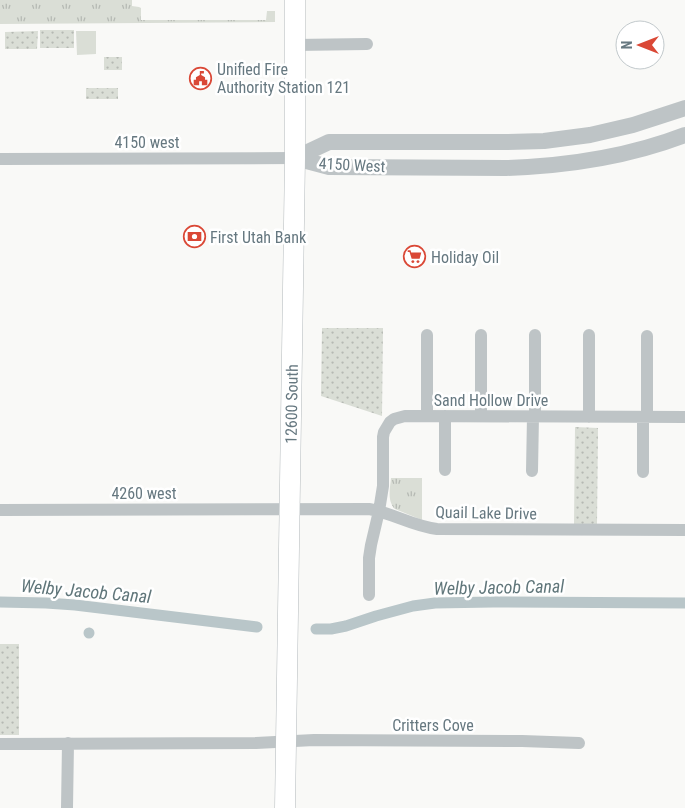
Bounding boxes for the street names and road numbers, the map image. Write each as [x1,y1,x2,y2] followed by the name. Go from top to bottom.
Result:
[114,133,180,152] street label: 4150 west
[318,154,386,176] street label: 4150 West
[281,364,301,444] street label: 12600 South
[434,391,548,410] street label: Sand Hollow Drive
[111,484,177,503] street label: 4260 west
[435,503,537,523] street label: Quail Lake Drive
[392,716,474,735] street label: Critters Cove

